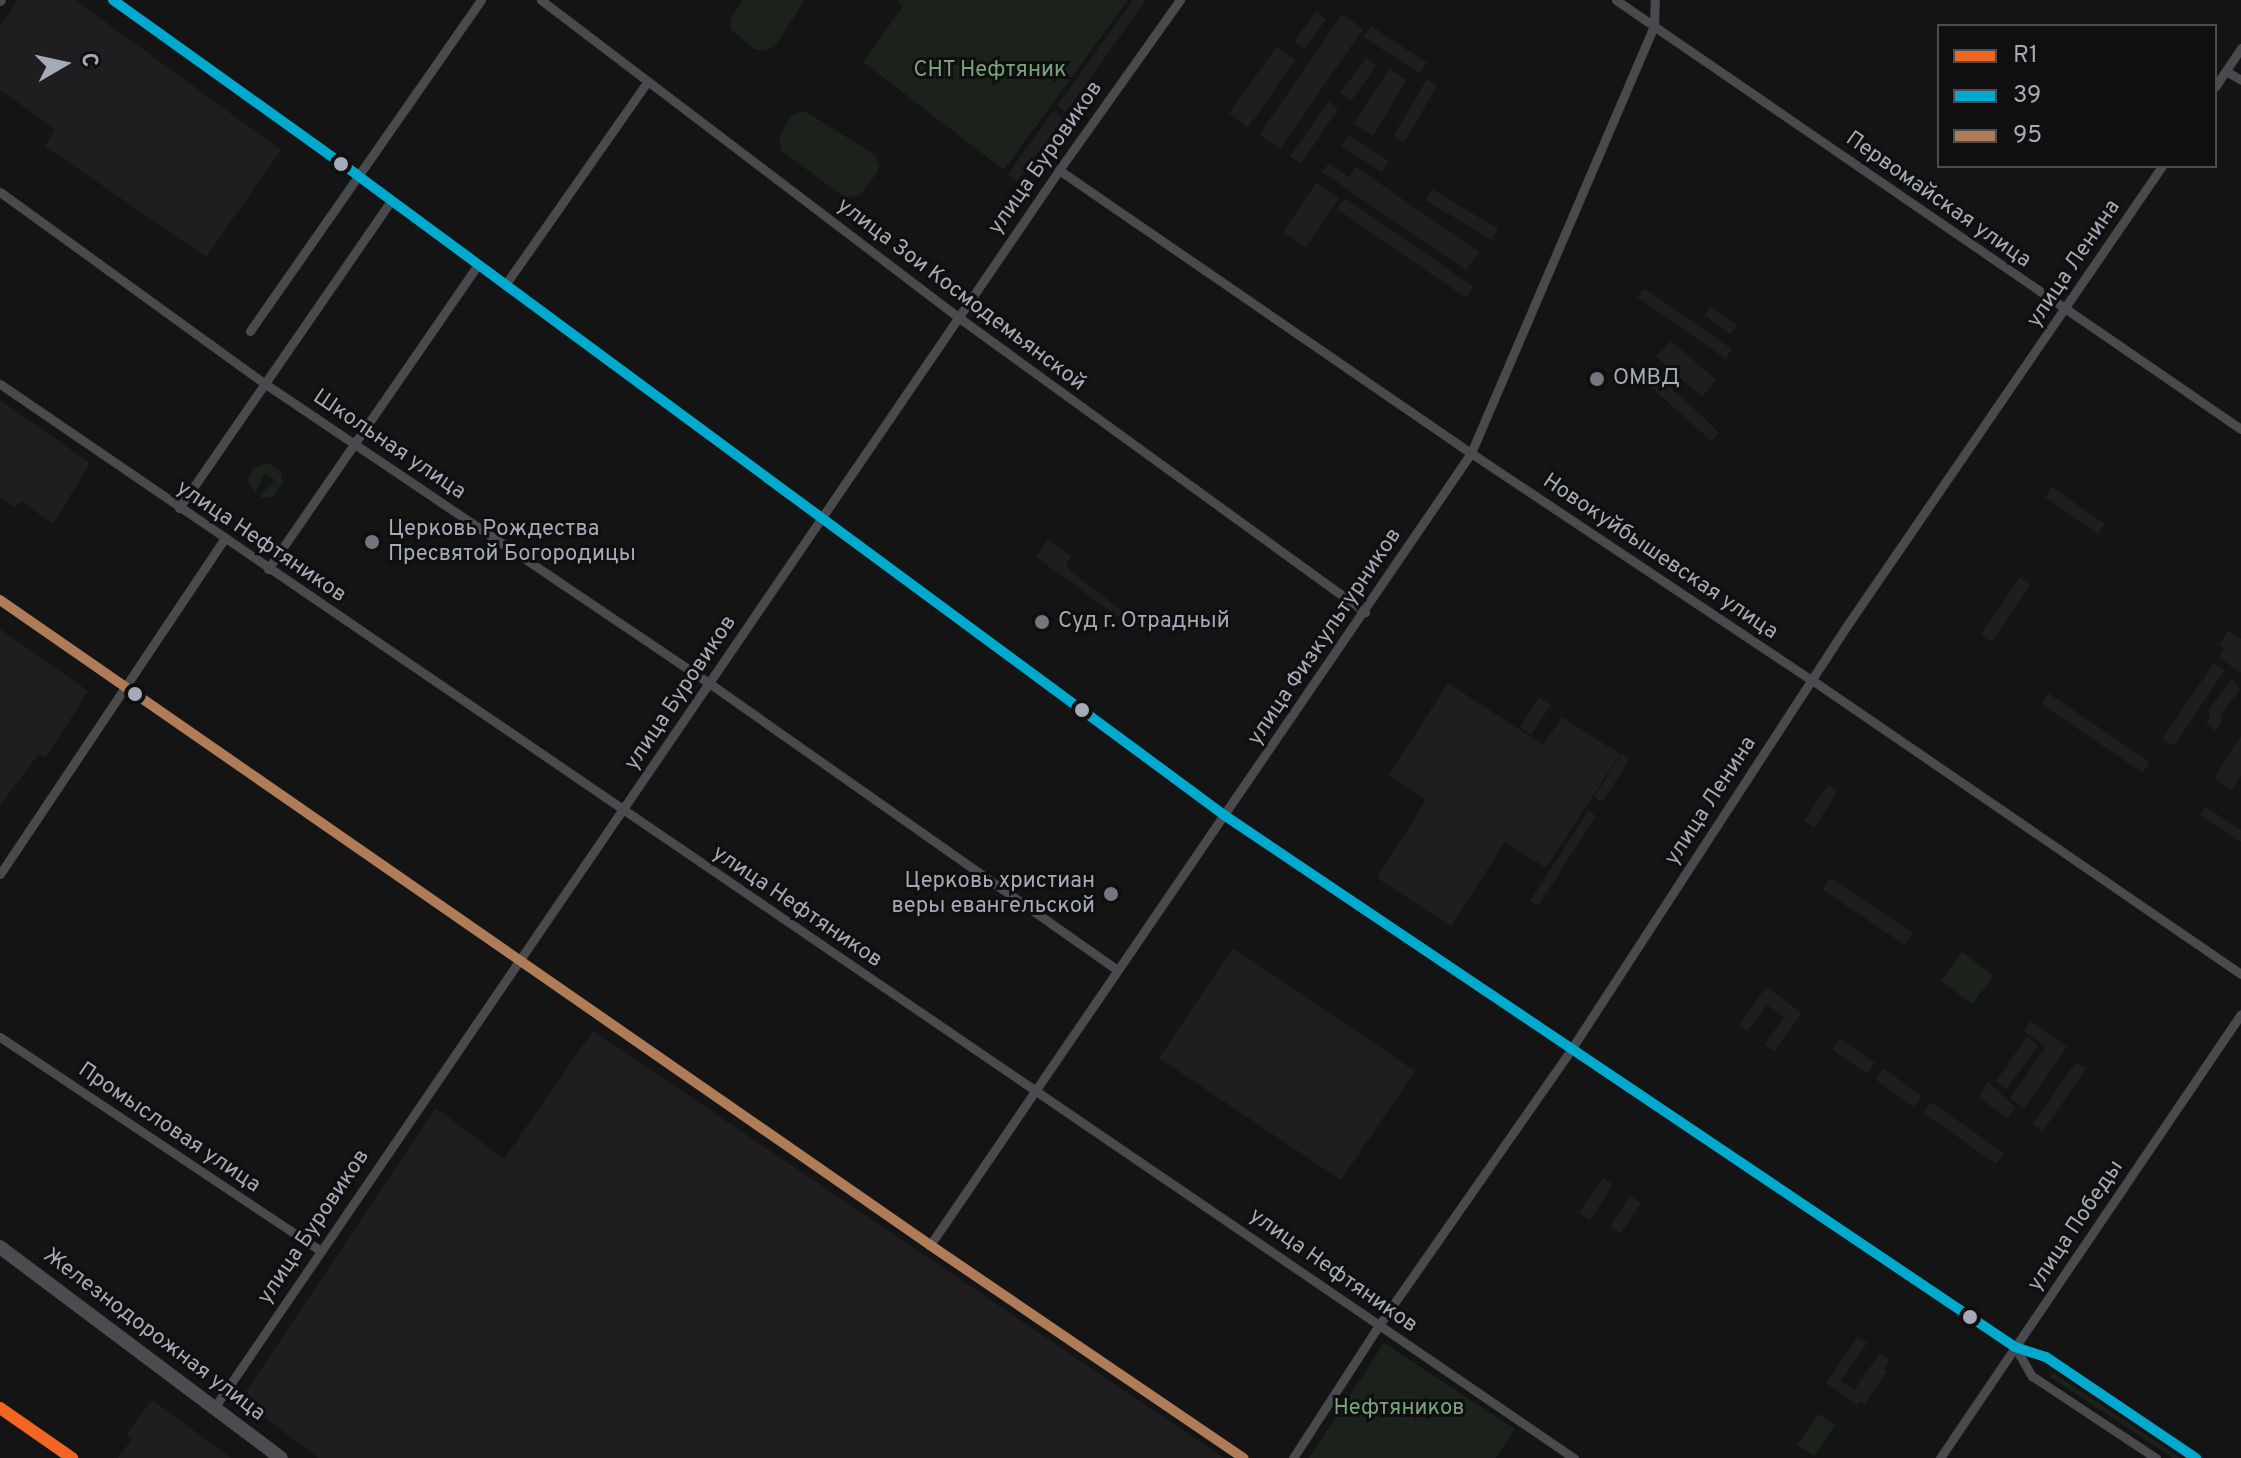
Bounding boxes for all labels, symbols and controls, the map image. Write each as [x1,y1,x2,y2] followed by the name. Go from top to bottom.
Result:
[24,24,104,104] north arrow
[1937,24,2217,168] legend
[2013,41,2038,71] text: R1
[74,51,103,69] text: С
[913,58,1067,84] park label: СНТ Нефтяник
[983,76,1109,240] street label: улица Буровиков
[2013,81,2041,111] text: 39
[2013,121,2042,151] text: 95
[1840,126,2036,274] street label: Первомайская улица
[333,156,349,172] unlabelled marker
[831,193,1091,397] street label: улица Зои Космодемьянской
[2022,195,2126,333] street label: улица Ленина
[1613,366,1680,392] place label: ОМВД
[1588,370,1606,388] marker: ОМВД
[308,384,470,506] street label: Школьная улица
[1537,468,1783,646] street label: Новокуйбышевская улица
[171,475,351,609] street label: улица Нефтяников
[388,516,636,568] place label: Церковь Рождества Пресвятой Богородицы
[1242,523,1408,751] street label: улица Физкультурников
[363,533,381,551] marker: Церковь Рождества Пресвятой Богородицы
[1058,609,1230,635] place label: Суд г. Отрадный
[619,610,743,776] street label: улица Буровиков
[1033,613,1051,631] marker: Суд г. Отрадный
[127,686,143,702] unlabelled marker
[1074,702,1090,718] unlabelled marker
[1660,732,1762,870] street label: улица Ленина
[707,840,887,974] street label: улица Нефтяников
[892,868,1095,920] place label: Церковь христиан веры евангельской
[1102,885,1120,903] marker: Церковь христиан веры евангельской
[73,1057,265,1199] street label: Промысловая улица
[252,1144,376,1310] street label: улица Буровиков
[2022,1155,2130,1297] street label: улица Победы
[1244,1203,1422,1339] street label: улица Нефтяников
[38,1243,270,1427] street label: Железнодорожная улица
[1962,1309,1978,1325] unlabelled marker
[1333,1396,1465,1422] park label: Нефтяников

